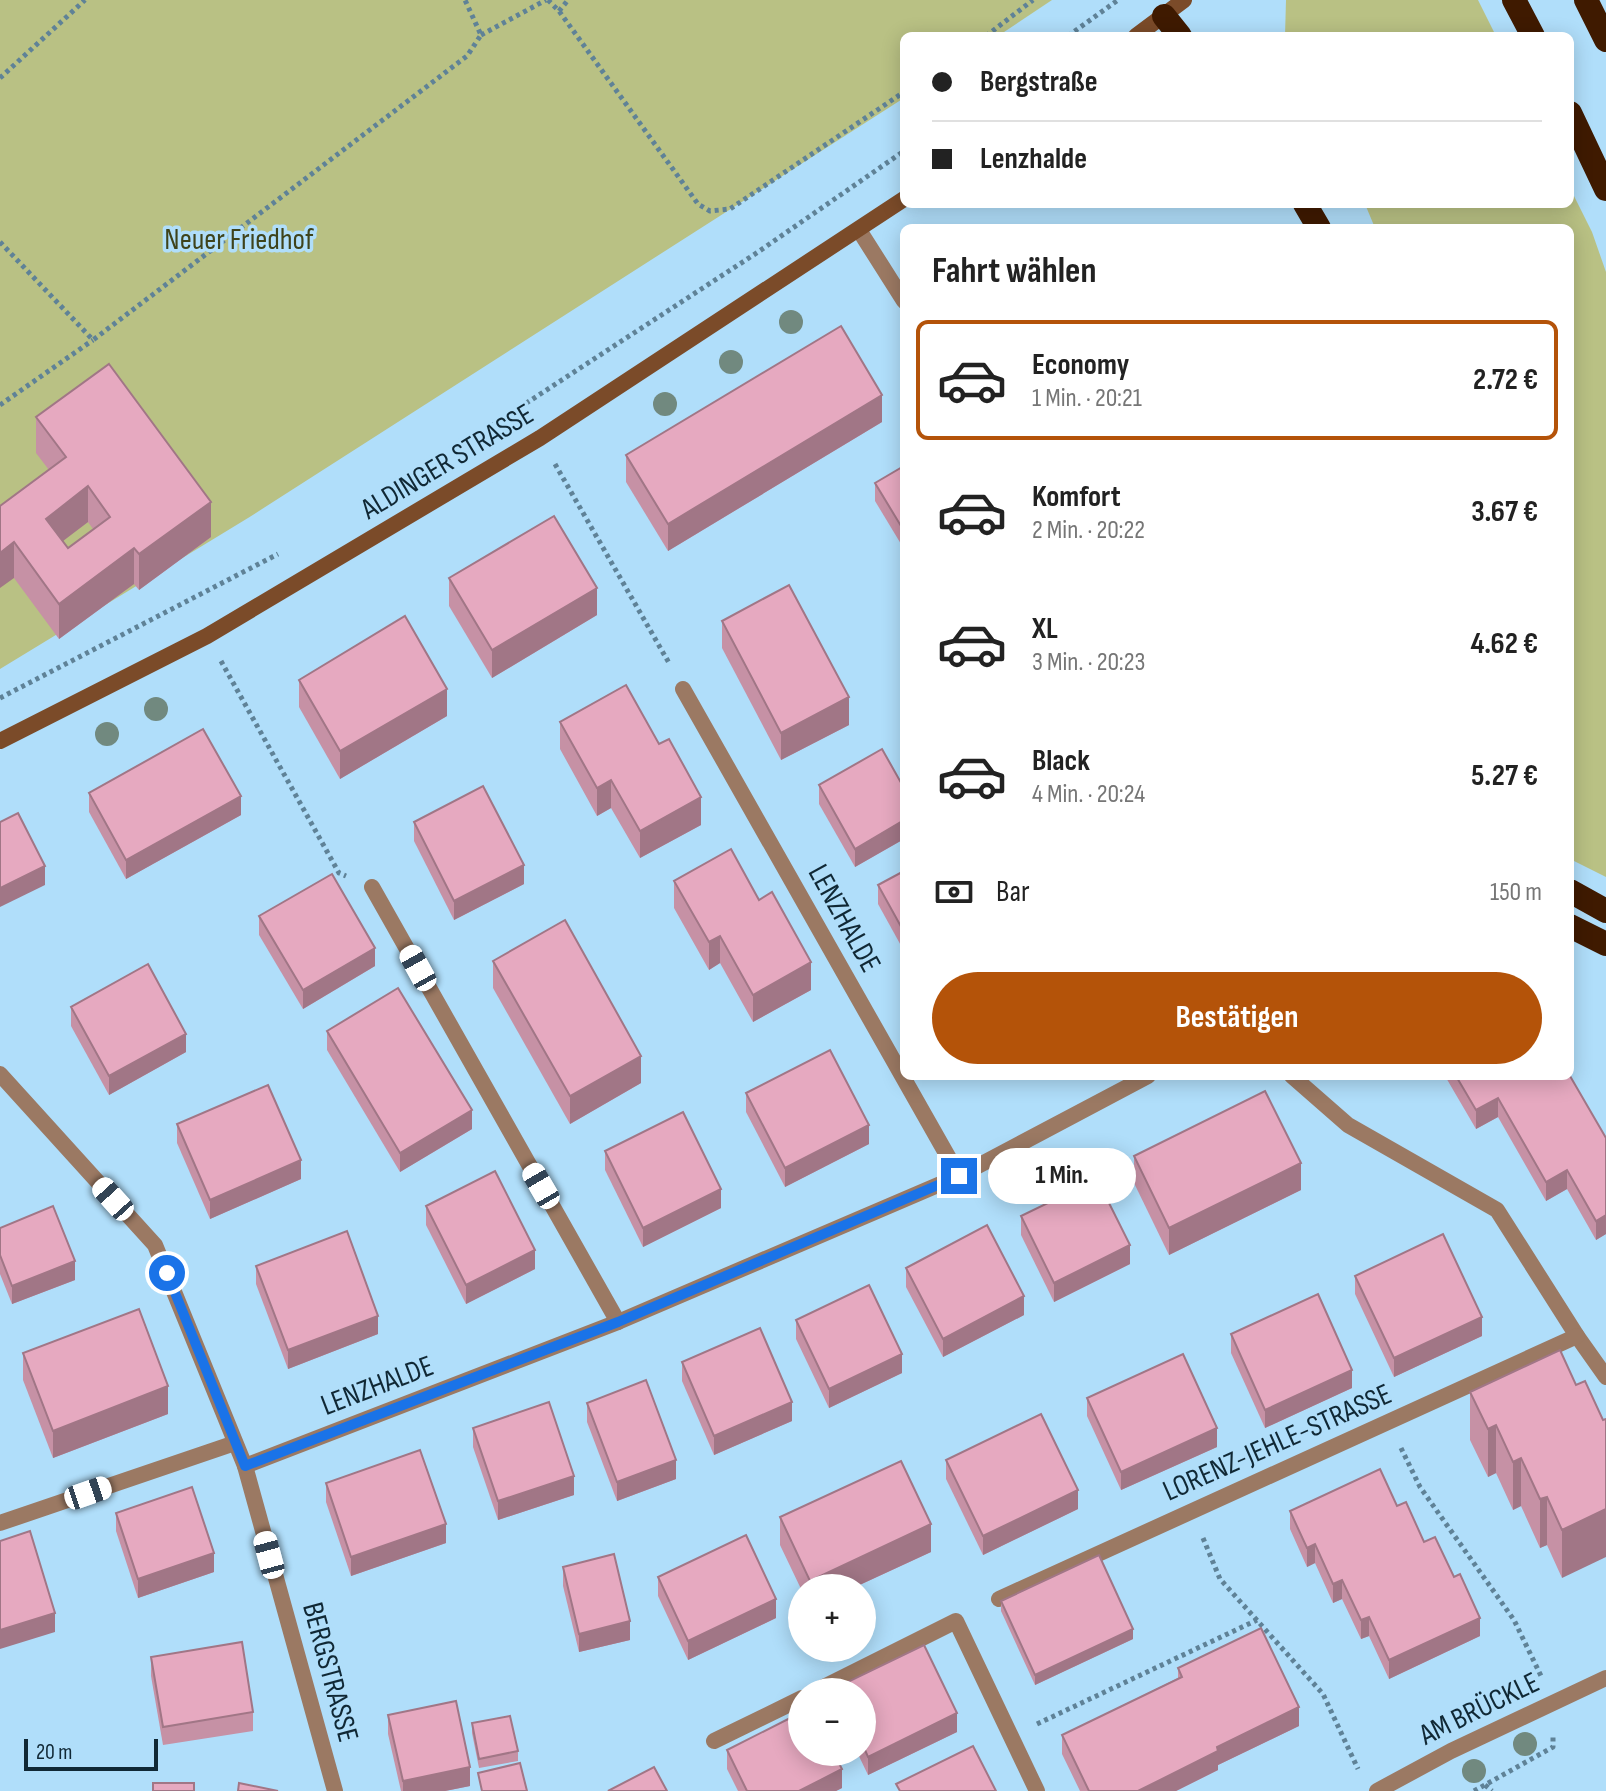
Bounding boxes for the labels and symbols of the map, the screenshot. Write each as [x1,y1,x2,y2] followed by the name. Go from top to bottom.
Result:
[164,222,314,258] park label: Neuer Friedhof
[354,396,540,528] street label: ALDINGER STRASSE
[800,858,888,979] street label: LENZHALDE
[396,941,440,995] car
[987,1148,1135,1204] callout: 1 Min.
[941,1158,977,1194] route end
[519,1159,563,1213] car
[88,1173,138,1225] car
[149,1255,185,1291] route start
[316,1348,439,1424] street label: LENZHALDE
[1158,1376,1397,1509] street label: LORENZ-JEHLE-STRASSE
[61,1474,115,1512] car
[251,1529,287,1581] car
[294,1598,366,1746] street label: BERGSTRASSE
[1413,1664,1545,1754] street label: AM BRÜCKLE
[24,1735,158,1771] scale bar

